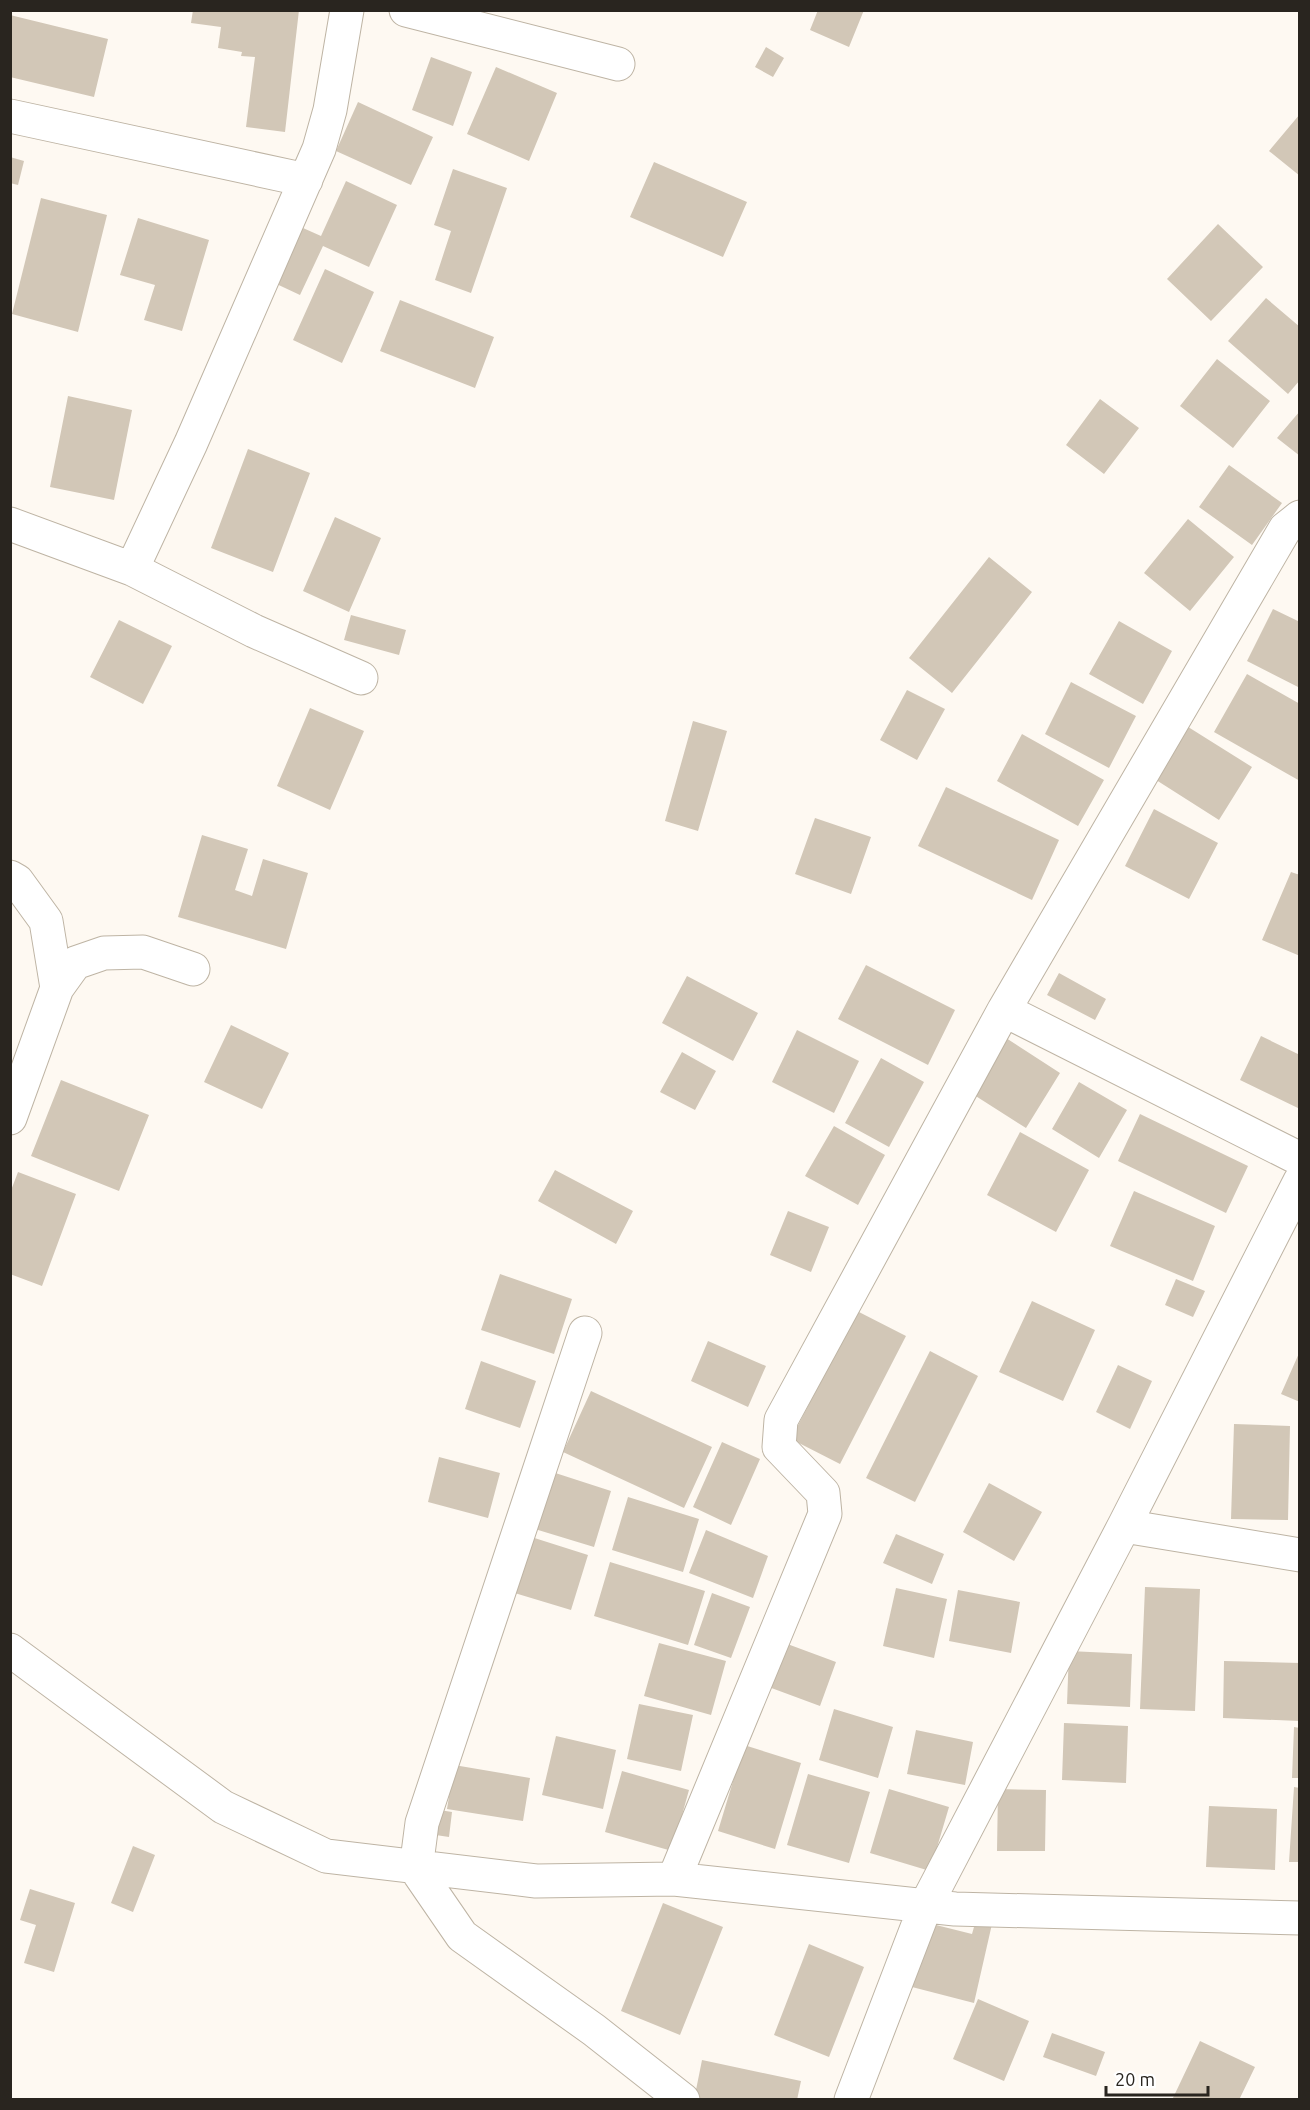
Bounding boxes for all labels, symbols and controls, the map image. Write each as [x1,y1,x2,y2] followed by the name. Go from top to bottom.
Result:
[1106,2059,1208,2097] scale bar
[1115,2069,1155,2089] text: 20 m

